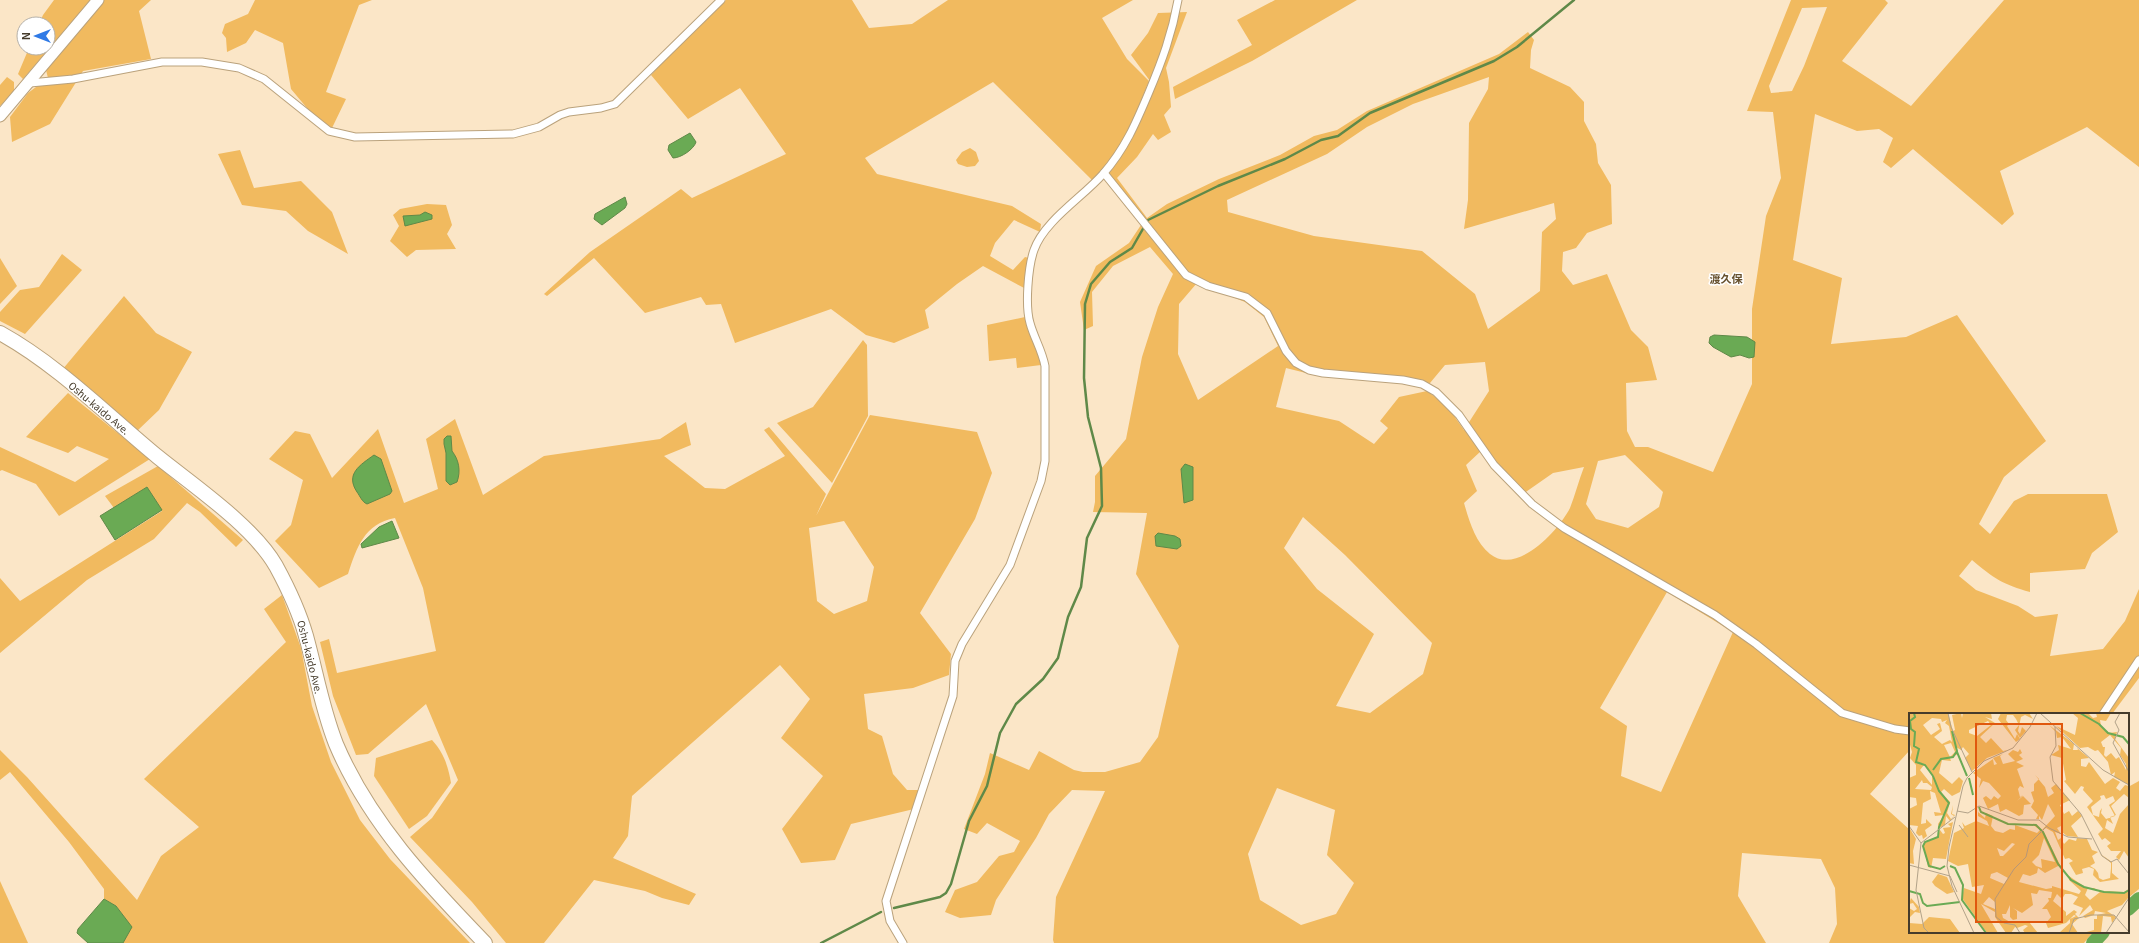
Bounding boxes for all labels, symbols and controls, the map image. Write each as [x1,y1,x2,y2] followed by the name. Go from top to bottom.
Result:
[16,16,56,56] north arrow
[17,32,33,40] text: N
[1710,270,1743,286] district label: 渡久保
[66,378,133,438] street label: Oshu-kaido Ave.
[294,618,327,695] street label: Oshu-kaido Ave.
[1909,713,2129,933] inset map

